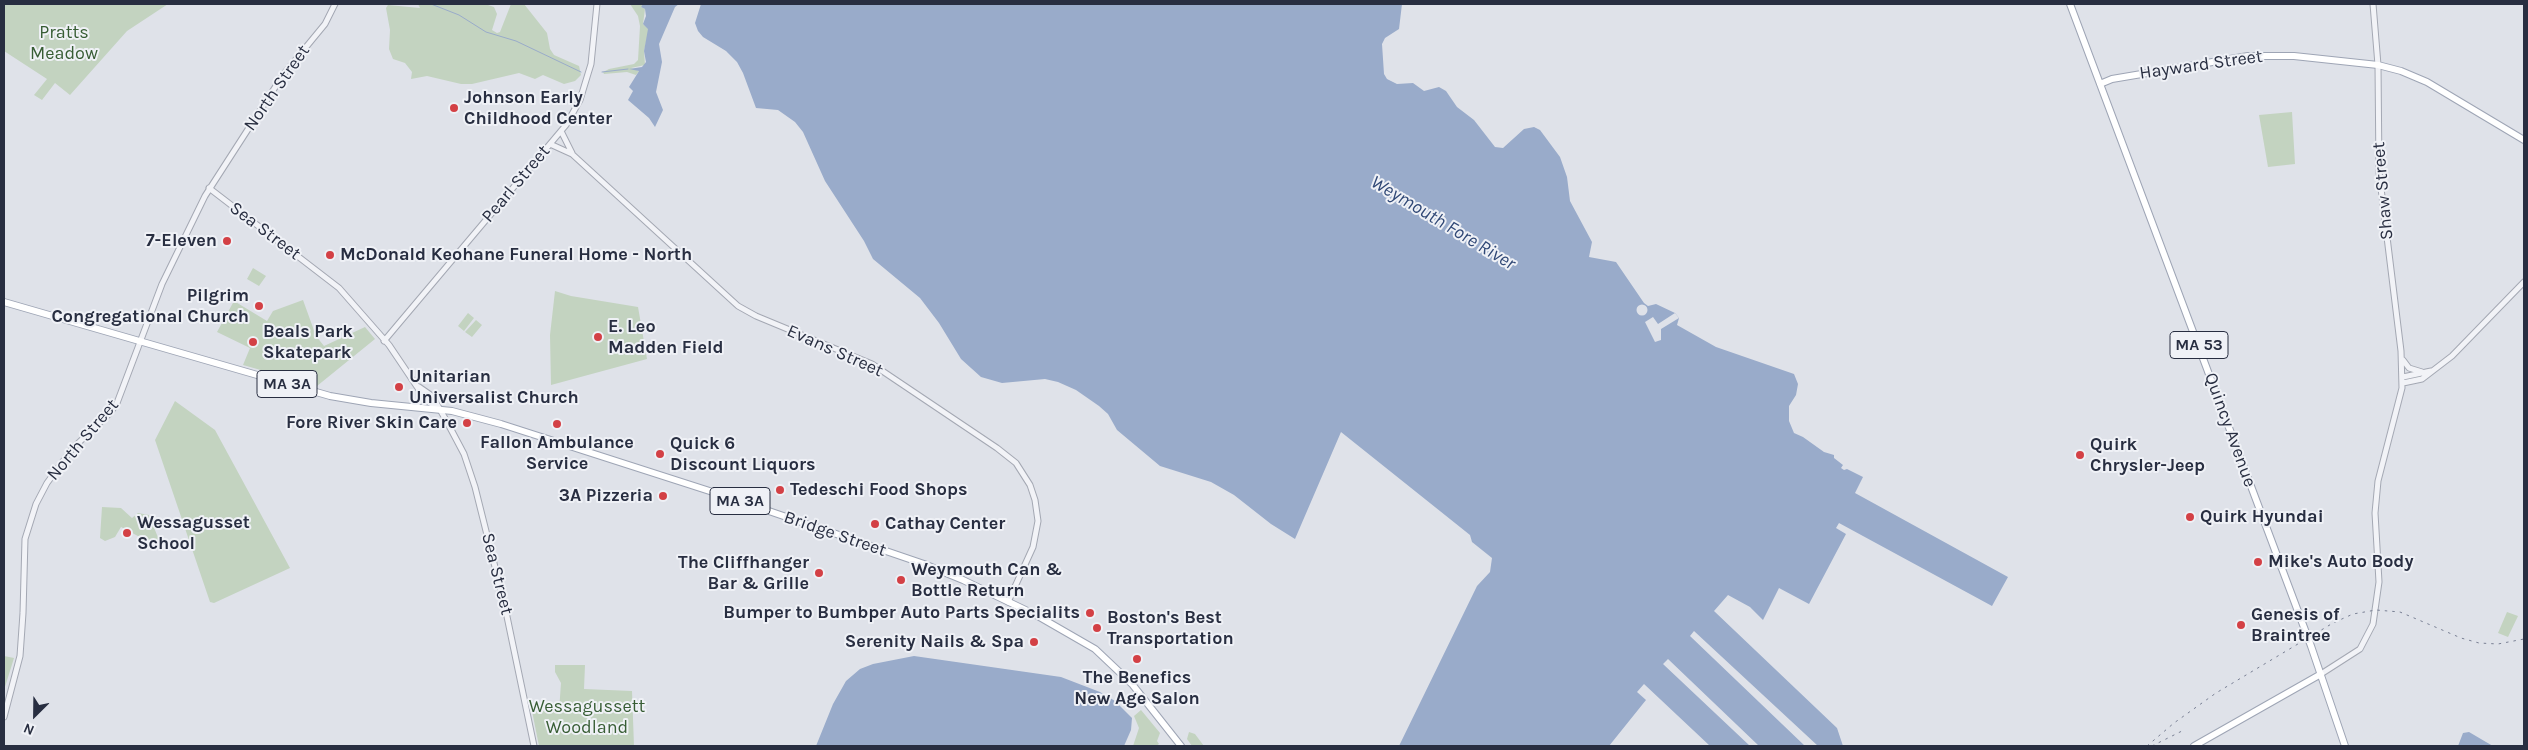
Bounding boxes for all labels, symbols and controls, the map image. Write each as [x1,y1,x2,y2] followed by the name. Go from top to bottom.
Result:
[30,22,98,64] park label: Pratts Meadow
[239,41,315,135] street label: North Street
[2138,46,2264,84] street label: Hayward Street
[464,87,612,130] place label: Johnson Early Childhood Center
[448,102,460,114] marker: Johnson Early Childhood Center
[477,141,555,227] street label: Pearl Street
[2368,141,2398,241] street label: Shaw Street
[1366,171,1520,275] water label: Weymouth Fore River
[225,197,305,265] street label: Sea Street
[146,230,217,252] place label: 7-Eleven
[221,235,233,247] marker: 7-Eleven
[340,244,692,266] place label: McDonald Keohane Funeral Home - North
[324,249,336,261] marker: McDonald Keohane Funeral Home - North
[51,285,249,328] place label: Pilgrim Congregational Church
[253,300,265,312] marker: Pilgrim Congregational Church
[608,316,723,358] place label: E. Leo Madden Field
[784,320,886,382] street label: Evans Street
[263,321,353,364] place label: Beals Park Skatepark
[592,331,604,343] marker: E. Leo Madden Field
[2170,332,2228,358] road number: MA 53
[247,336,259,348] marker: Beals Park Skatepark
[409,366,579,408] place label: Unitarian Universalist Church
[257,370,317,398] road number: MA 3A
[2199,370,2261,490] street label: Quincy Avenue
[393,381,405,393] marker: Unitarian Universalist Church
[43,395,123,485] street label: North Street
[286,412,457,434] place label: Fore River Skin Care
[461,417,473,429] marker: Fore River Skin Care
[551,418,563,430] marker: Fallon Ambulance Service
[480,432,634,474] place label: Fallon Ambulance Service
[670,433,815,476] place label: Quick 6 Discount Liquors
[2090,434,2205,476] place label: Quirk Chrysler-Jeep
[654,448,666,460] marker: Quick 6 Discount Liquors
[2074,449,2086,461] marker: Quirk Chrysler-Jeep
[790,479,967,501] place label: Tedeschi Food Shops
[774,484,786,496] marker: Tedeschi Food Shops
[559,485,653,507] place label: 3A Pizzeria
[710,488,770,514] road number: MA 3A
[657,490,669,502] marker: 3A Pizzeria
[781,506,889,562] street label: Bridge Street
[2200,506,2324,528] place label: Quirk Hyundai
[2184,511,2196,523] marker: Quirk Hyundai
[137,512,250,554] place label: Wessagusset School
[885,513,1005,535] place label: Cathay Center
[869,518,881,530] marker: Cathay Center
[121,527,133,539] marker: Wessagusset School
[476,531,518,617] street label: Sea Street
[2268,551,2413,573] place label: Mike's Auto Body
[678,552,809,594] place label: The Cliffhanger Bar & Grille
[2252,556,2264,568] marker: Mike's Auto Body
[911,559,1062,602] place label: Weymouth Can & Bottle Return
[813,567,825,579] marker: The Cliffhanger Bar & Grille
[895,574,907,586] marker: Weymouth Can & Bottle Return
[723,602,1080,624] place label: Bumper to Bumbper Auto Parts Specialits
[2251,604,2340,646] place label: Genesis of Braintree
[1084,607,1096,619] marker: Bumper to Bumbper Auto Parts Specialits
[1107,607,1234,650] place label: Boston's Best Transportation
[2235,619,2247,631] marker: Genesis of Braintree
[1091,622,1103,634] marker: Boston's Best Transportation
[845,631,1024,653] place label: Serenity Nails & Spa
[1028,636,1040,648] marker: Serenity Nails & Spa
[1131,653,1143,665] marker: The Benefics New Age Salon
[1074,667,1200,710] place label: The Benefics New Age Salon
[10,690,60,740] north arrow
[529,696,645,739] park label: Wessagussett Woodland
[21,719,37,739] text: N

